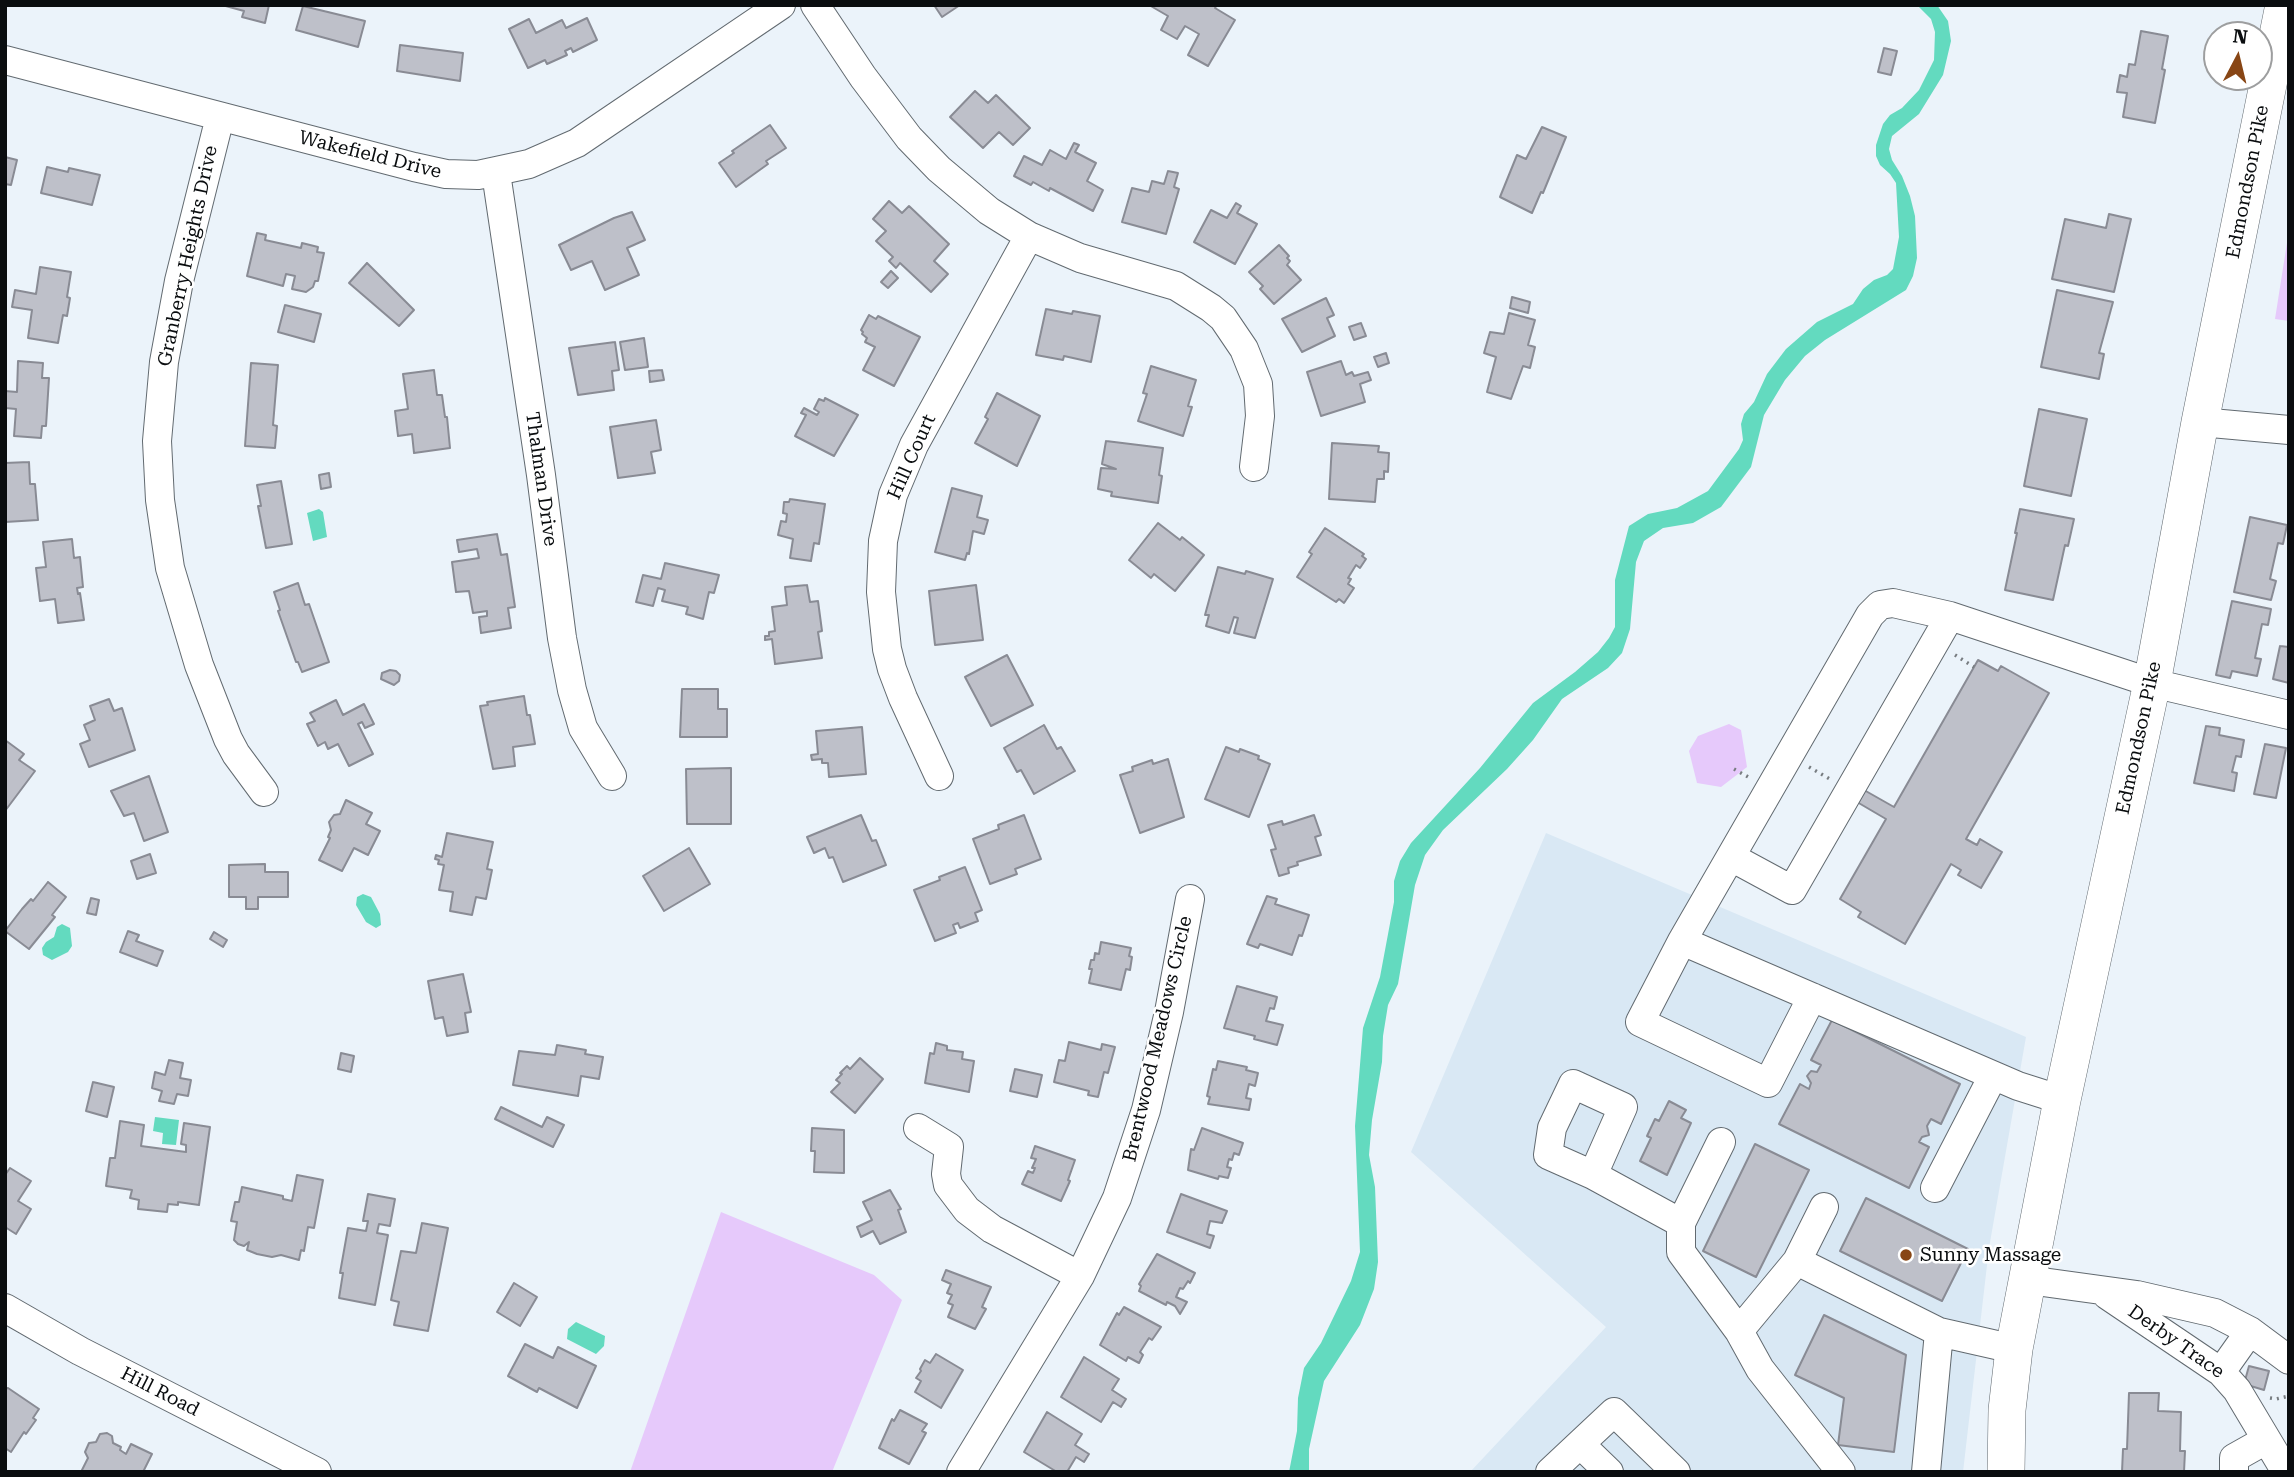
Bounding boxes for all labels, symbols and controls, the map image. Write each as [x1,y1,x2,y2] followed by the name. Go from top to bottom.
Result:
[2203,21,2273,91] north arrow
[2232,24,2249,49] text: N
[2222,103,2274,261] street label: Edmondson Pike
[296,126,444,184] street label: Wakefield Drive
[153,143,223,369] street label: Granberry Heights Drive
[520,410,562,548] street label: Thalman Drive
[883,411,941,503] street label: Hill Court
[2112,659,2166,817] street label: Edmondson Pike
[1119,914,1197,1164] street label: Brentwood Meadows Circle
[1920,1244,2061,1266] place label: Sunny Massage
[1898,1247,1914,1263] marker: Sunny Massage
[2123,1300,2229,1384] street label: Derby Trace
[117,1363,203,1421] street label: Hill Road

